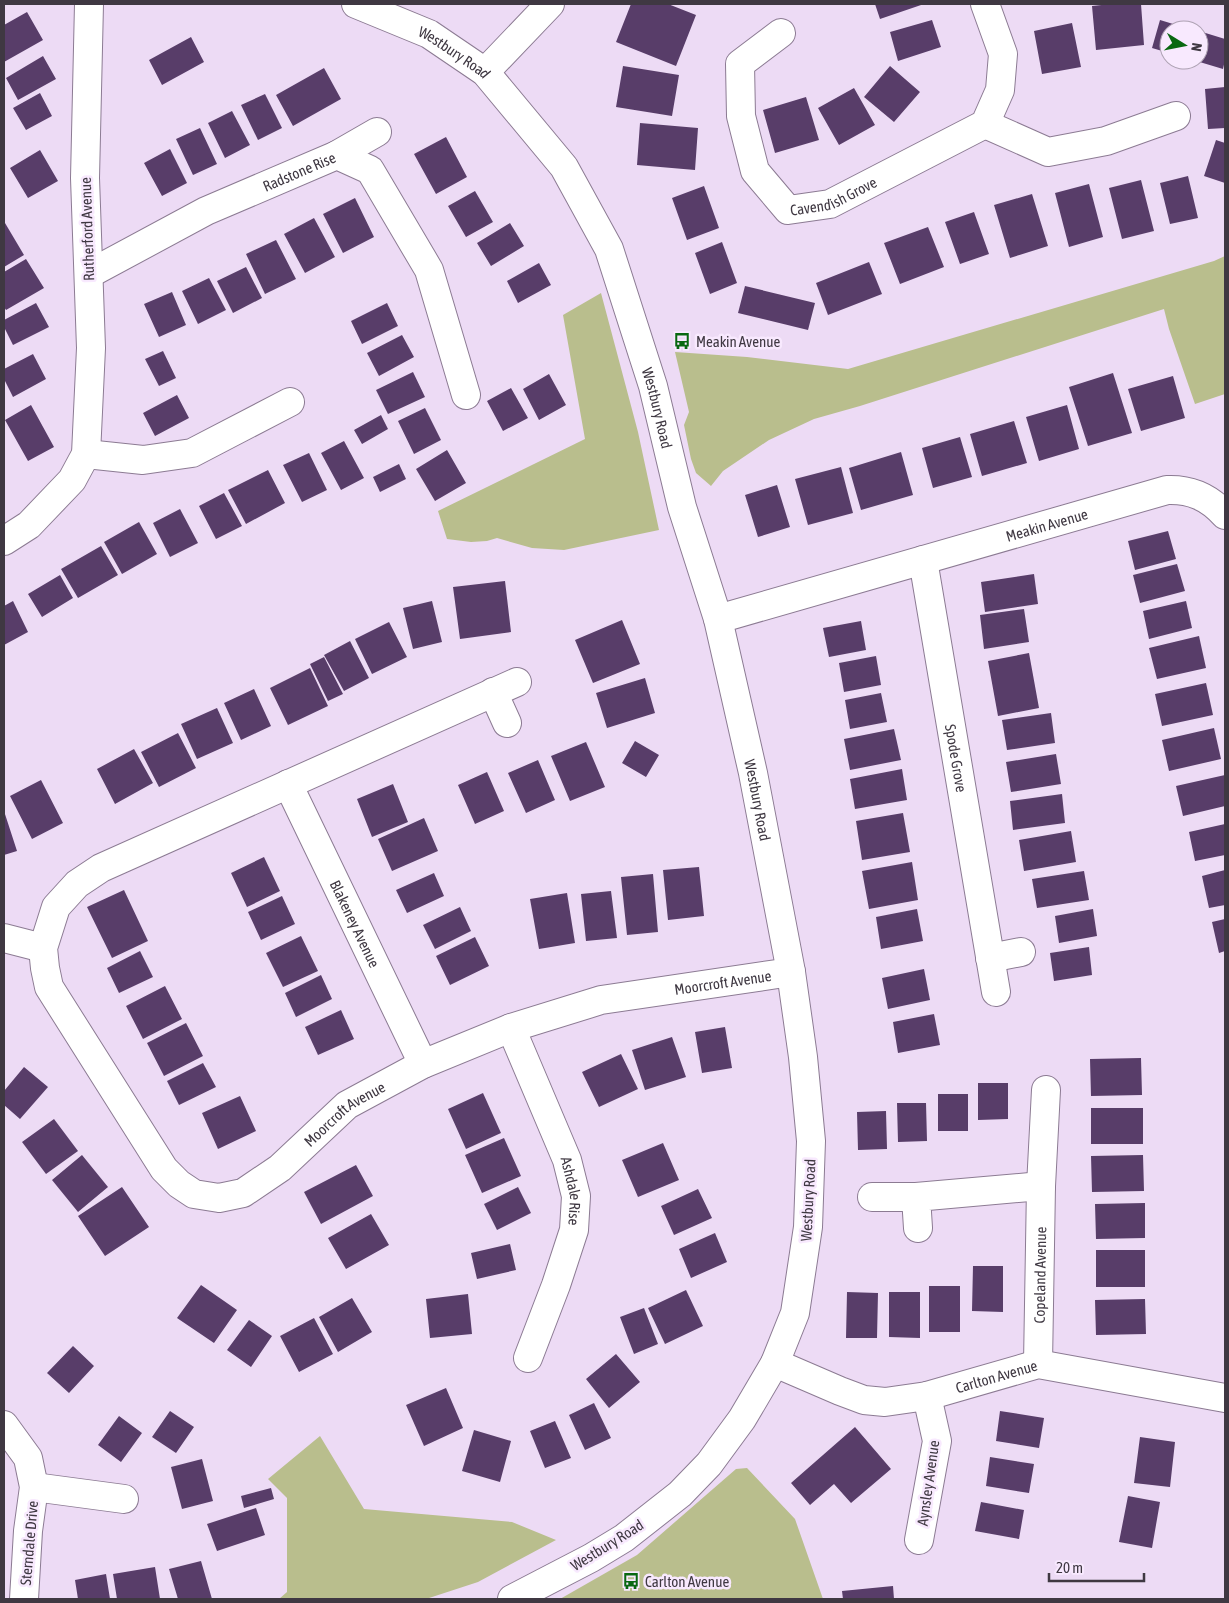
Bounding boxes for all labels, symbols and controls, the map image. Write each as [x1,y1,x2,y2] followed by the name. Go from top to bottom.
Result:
[1159,20,1209,70] north arrow
[416,22,495,81] street label: Westbury Road
[1188,42,1205,53] text: N
[260,148,338,194] street label: Radstone Rise
[789,173,879,218] street label: Cavendish Grove
[77,177,97,281] street label: Rutherford Avenue
[672,331,692,351] bus stop icon: Meakin Avenue
[696,333,780,350] place label: Meakin Avenue
[639,365,676,450] street label: Westbury Road
[1004,505,1090,544] street label: Meakin Avenue
[942,723,971,794] street label: Spode Grove
[742,758,774,842] street label: Westbury Road
[327,877,384,970] street label: Blakeney Avenue
[673,966,773,998] street label: Moorcroft Avenue
[300,1078,388,1150] street label: Moorcroft Avenue
[558,1155,585,1226] street label: Ashdale Rise
[797,1158,819,1242] street label: Westbury Road
[1030,1226,1049,1324] street label: Copeland Avenue
[953,1356,1039,1396] street label: Carlton Avenue
[914,1439,942,1527] street label: Aynsley Avenue
[17,1500,41,1586] street label: Sterndale Drive
[568,1516,646,1574] street label: Westbury Road
[1049,1550,1144,1582] scale bar
[1056,1559,1083,1576] text: 20 m
[621,1571,641,1591] bus stop icon: Carlton Avenue
[645,1573,729,1590] place label: Carlton Avenue

